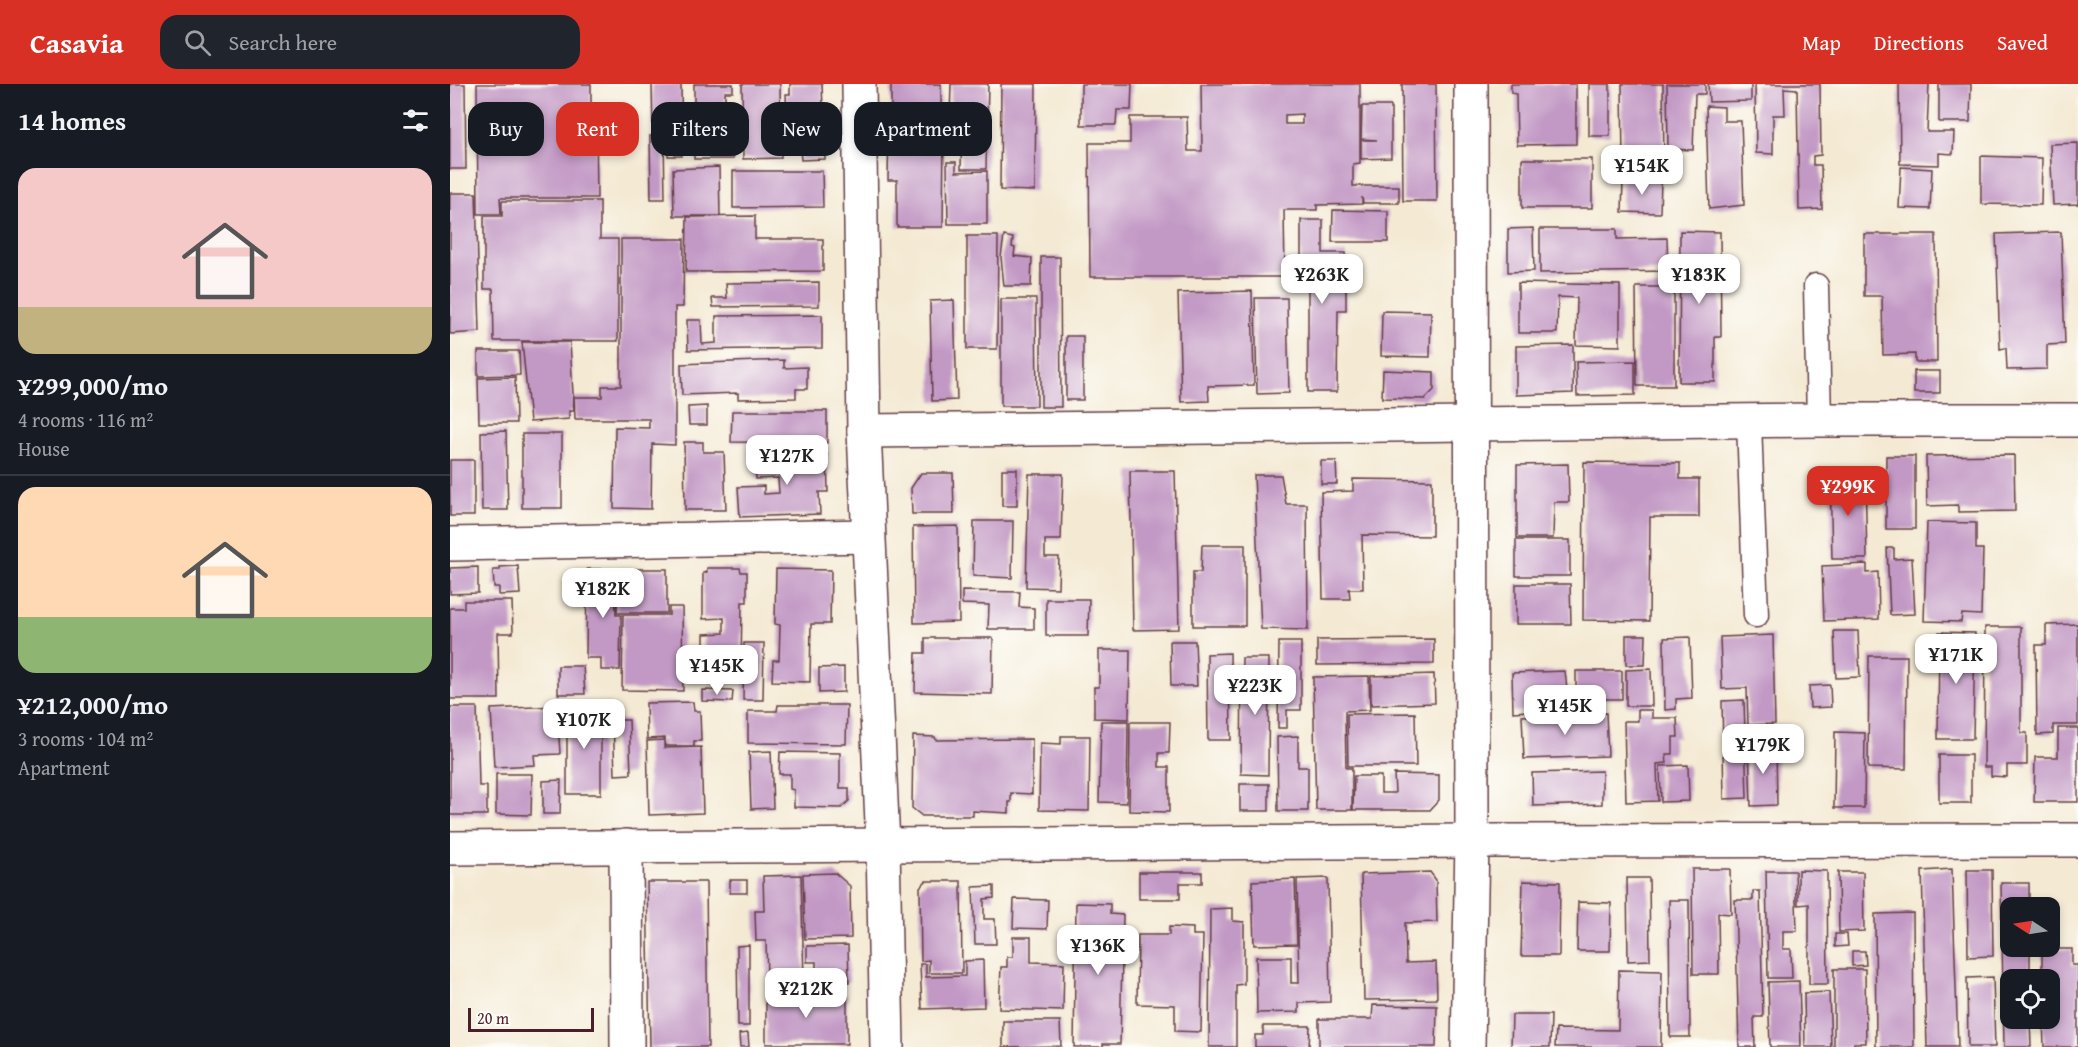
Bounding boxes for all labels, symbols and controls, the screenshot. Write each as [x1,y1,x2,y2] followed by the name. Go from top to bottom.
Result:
[160,15,580,69] search box
[30,22,124,63] text: Casavia
[181,26,214,59] icon: search
[229,26,337,58] text: Search here
[1802,27,1841,58] text: Map
[1874,27,1964,58] text: Directions
[1997,27,2048,58] text: Saved
[18,101,126,140] text: 14 homes
[468,102,544,156] chip: Buy
[556,102,639,156] chip: Rent
[651,102,749,156] chip: Filters
[761,102,842,156] chip: New
[854,102,992,156] chip: Apartment
[399,104,432,137] icon: filters
[1600,145,1684,196] pin: ¥154K
[1615,150,1669,179] text: ¥154K
[171,207,279,315] icon: home
[1280,254,1364,305] pin: ¥263K
[1657,254,1741,305] pin: ¥183K
[1295,259,1349,288] text: ¥263K
[1672,259,1726,288] text: ¥183K
[18,366,168,405] text: ¥299,000/mo
[18,405,153,434] text: 4 rooms · 116 m²
[18,434,70,463] text: House
[745,435,829,486] pin: ¥127K
[760,440,814,469] text: ¥127K
[1806,466,1890,517] pin: ¥299K
[1821,471,1875,500] text: ¥299K
[171,526,279,634] icon: home
[561,568,645,619] pin: ¥182K
[576,573,630,602] text: ¥182K
[1914,634,1998,685] pin: ¥171K
[1929,639,1983,668] text: ¥171K
[675,645,759,696] pin: ¥145K
[690,650,744,679] text: ¥145K
[1213,665,1297,716] pin: ¥223K
[1228,670,1282,699] text: ¥223K
[18,685,168,724] text: ¥212,000/mo
[1523,685,1607,736] pin: ¥145K
[1538,690,1592,719] text: ¥145K
[542,699,626,750] pin: ¥107K
[557,704,611,733] text: ¥107K
[18,724,153,753] text: 3 rooms · 104 m²
[1721,724,1805,775] pin: ¥179K
[1736,729,1790,758] text: ¥179K
[18,753,110,782] text: Apartment
[2000,897,2060,957] north arrow
[2000,897,2060,1029] map controls
[1056,925,1140,976] pin: ¥136K
[1071,930,1125,959] text: ¥136K
[764,968,848,1019] pin: ¥212K
[2000,969,2060,1029] button: locate
[779,973,833,1002] text: ¥212K
[468,1005,594,1032] scale bar
[477,1006,509,1030] text: 20 m

